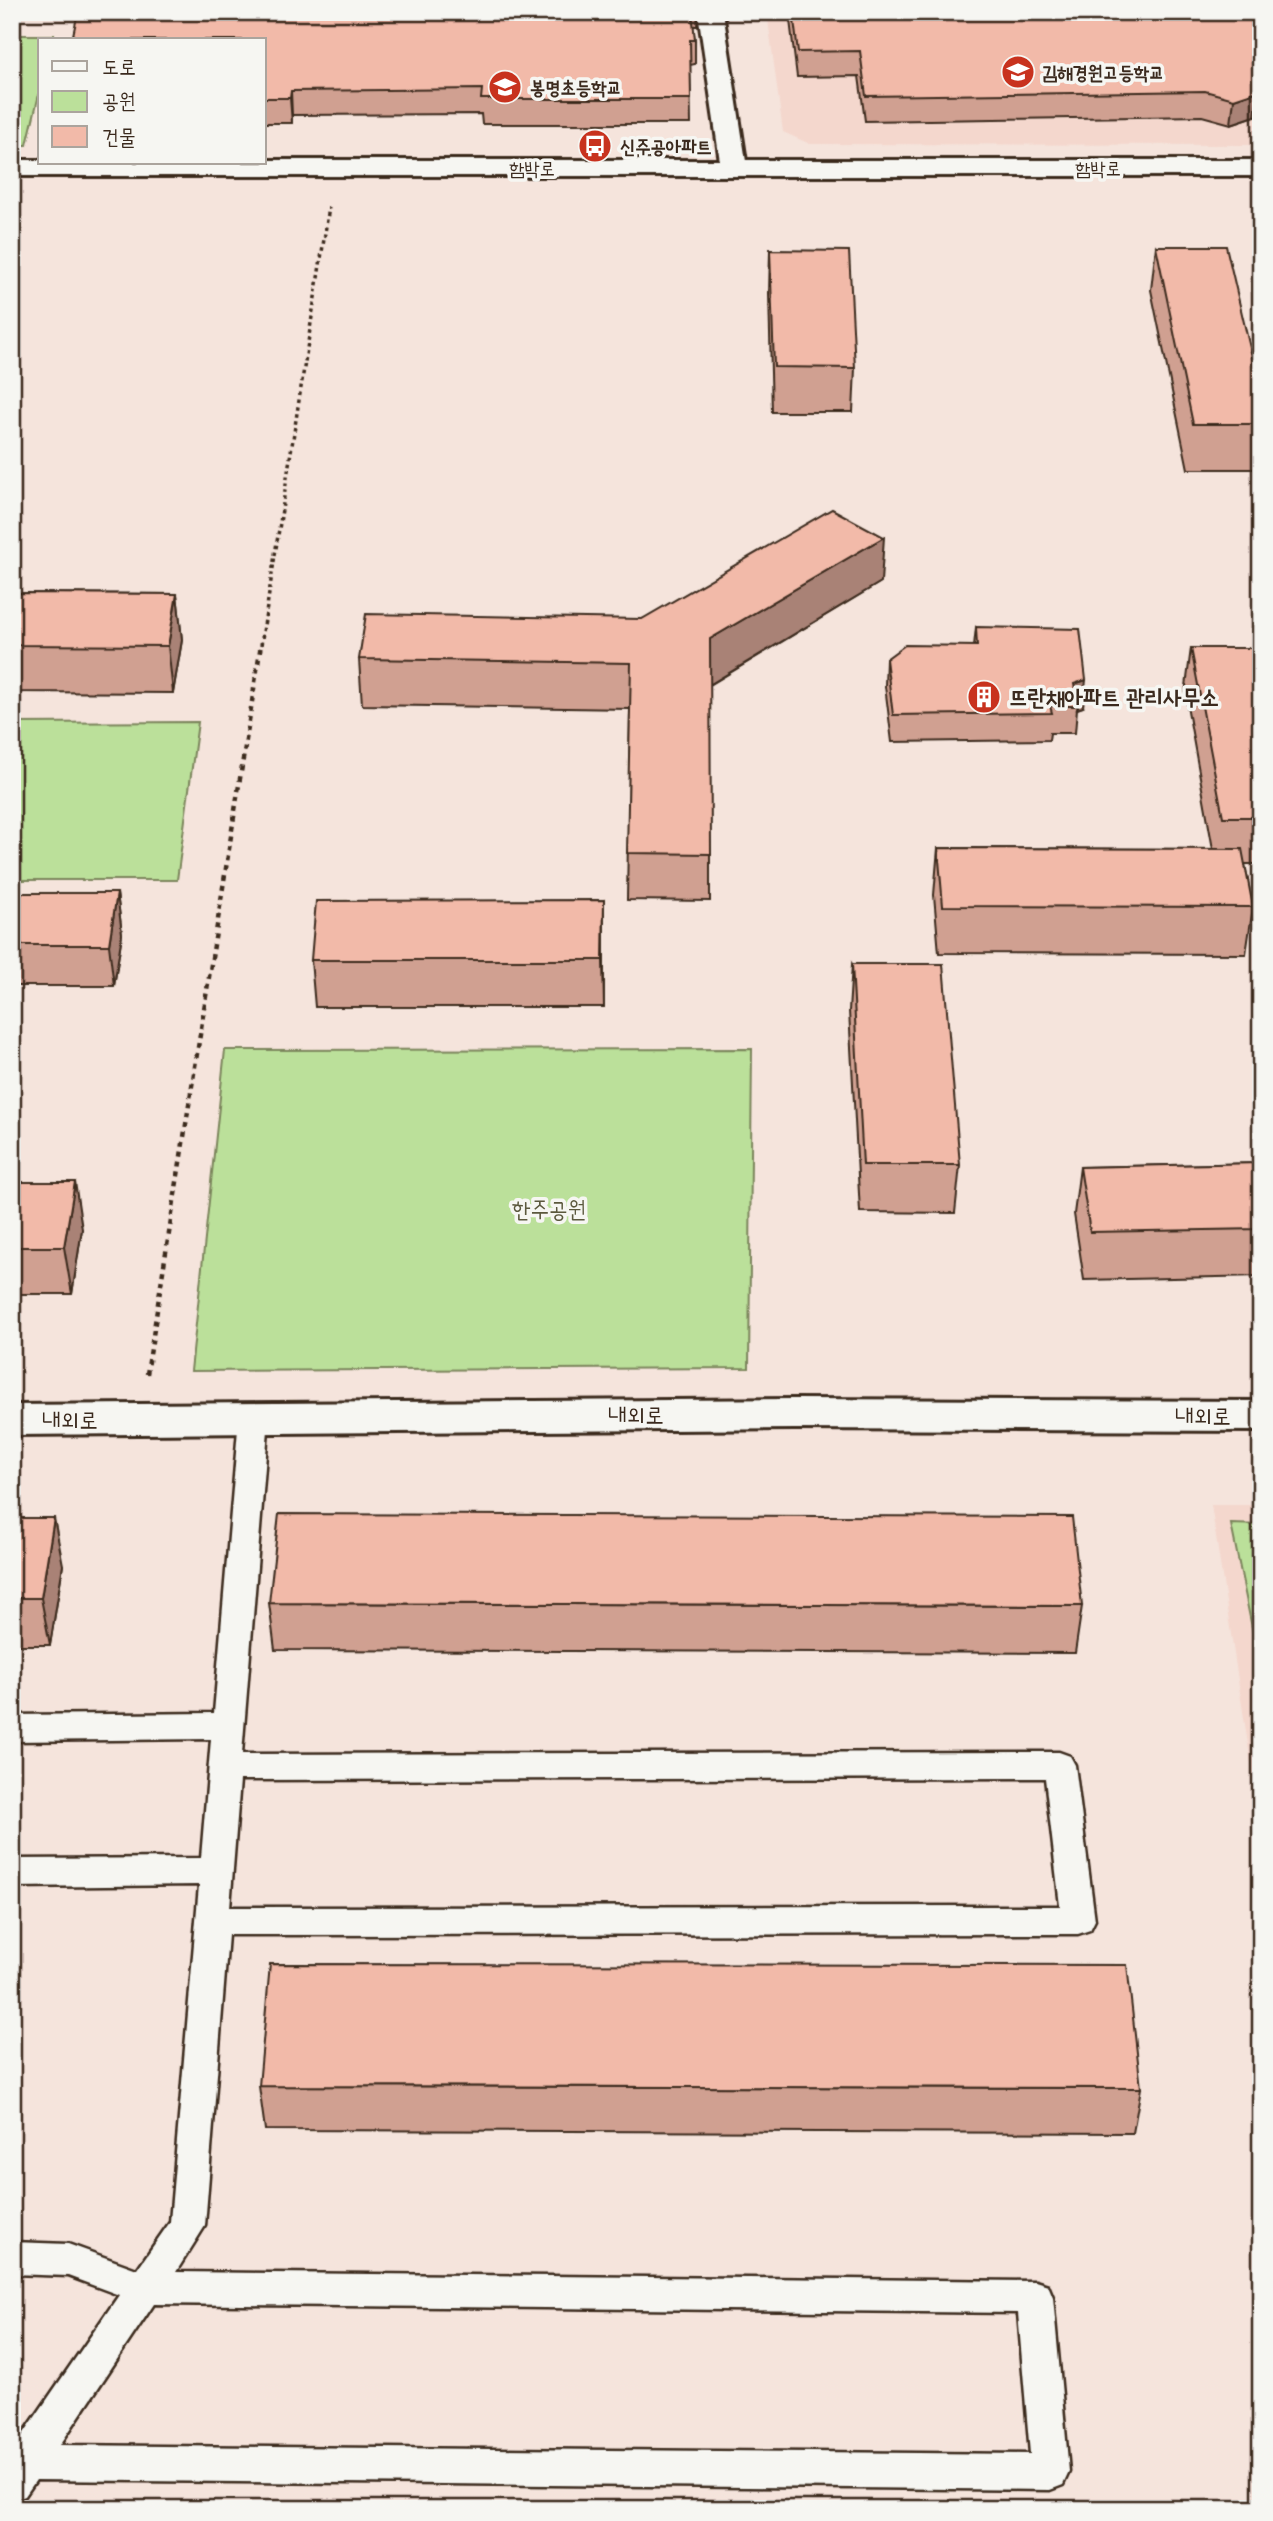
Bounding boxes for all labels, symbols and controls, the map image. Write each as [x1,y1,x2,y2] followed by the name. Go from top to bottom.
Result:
[38,38,266,164] legend
[999,53,1037,91] school or university icon: 김해경원고등학교
[102,55,136,80] text: 도로
[1042,62,1164,85] place label: 김해경원고등학교
[486,68,524,106] school or university icon: 봉명초등학교
[530,77,622,100] place label: 봉명초등학교
[102,89,136,114] text: 공원
[102,125,136,150] text: 건물
[576,127,614,165] bus stop icon: 신주공아파트
[620,136,712,159] place label: 신주공아파트
[509,158,555,181] street label: 함박로
[1075,158,1121,181] street label: 함박로
[965,678,1003,716] building icon: 뜨란채아파트 관리사무소
[1009,684,1219,712] place label: 뜨란채아파트 관리사무소
[512,1196,586,1224] park label: 한주공원
[608,1402,664,1430] street label: 내외로
[1175,1403,1231,1431] street label: 내외로
[42,1407,98,1435] street label: 내외로

